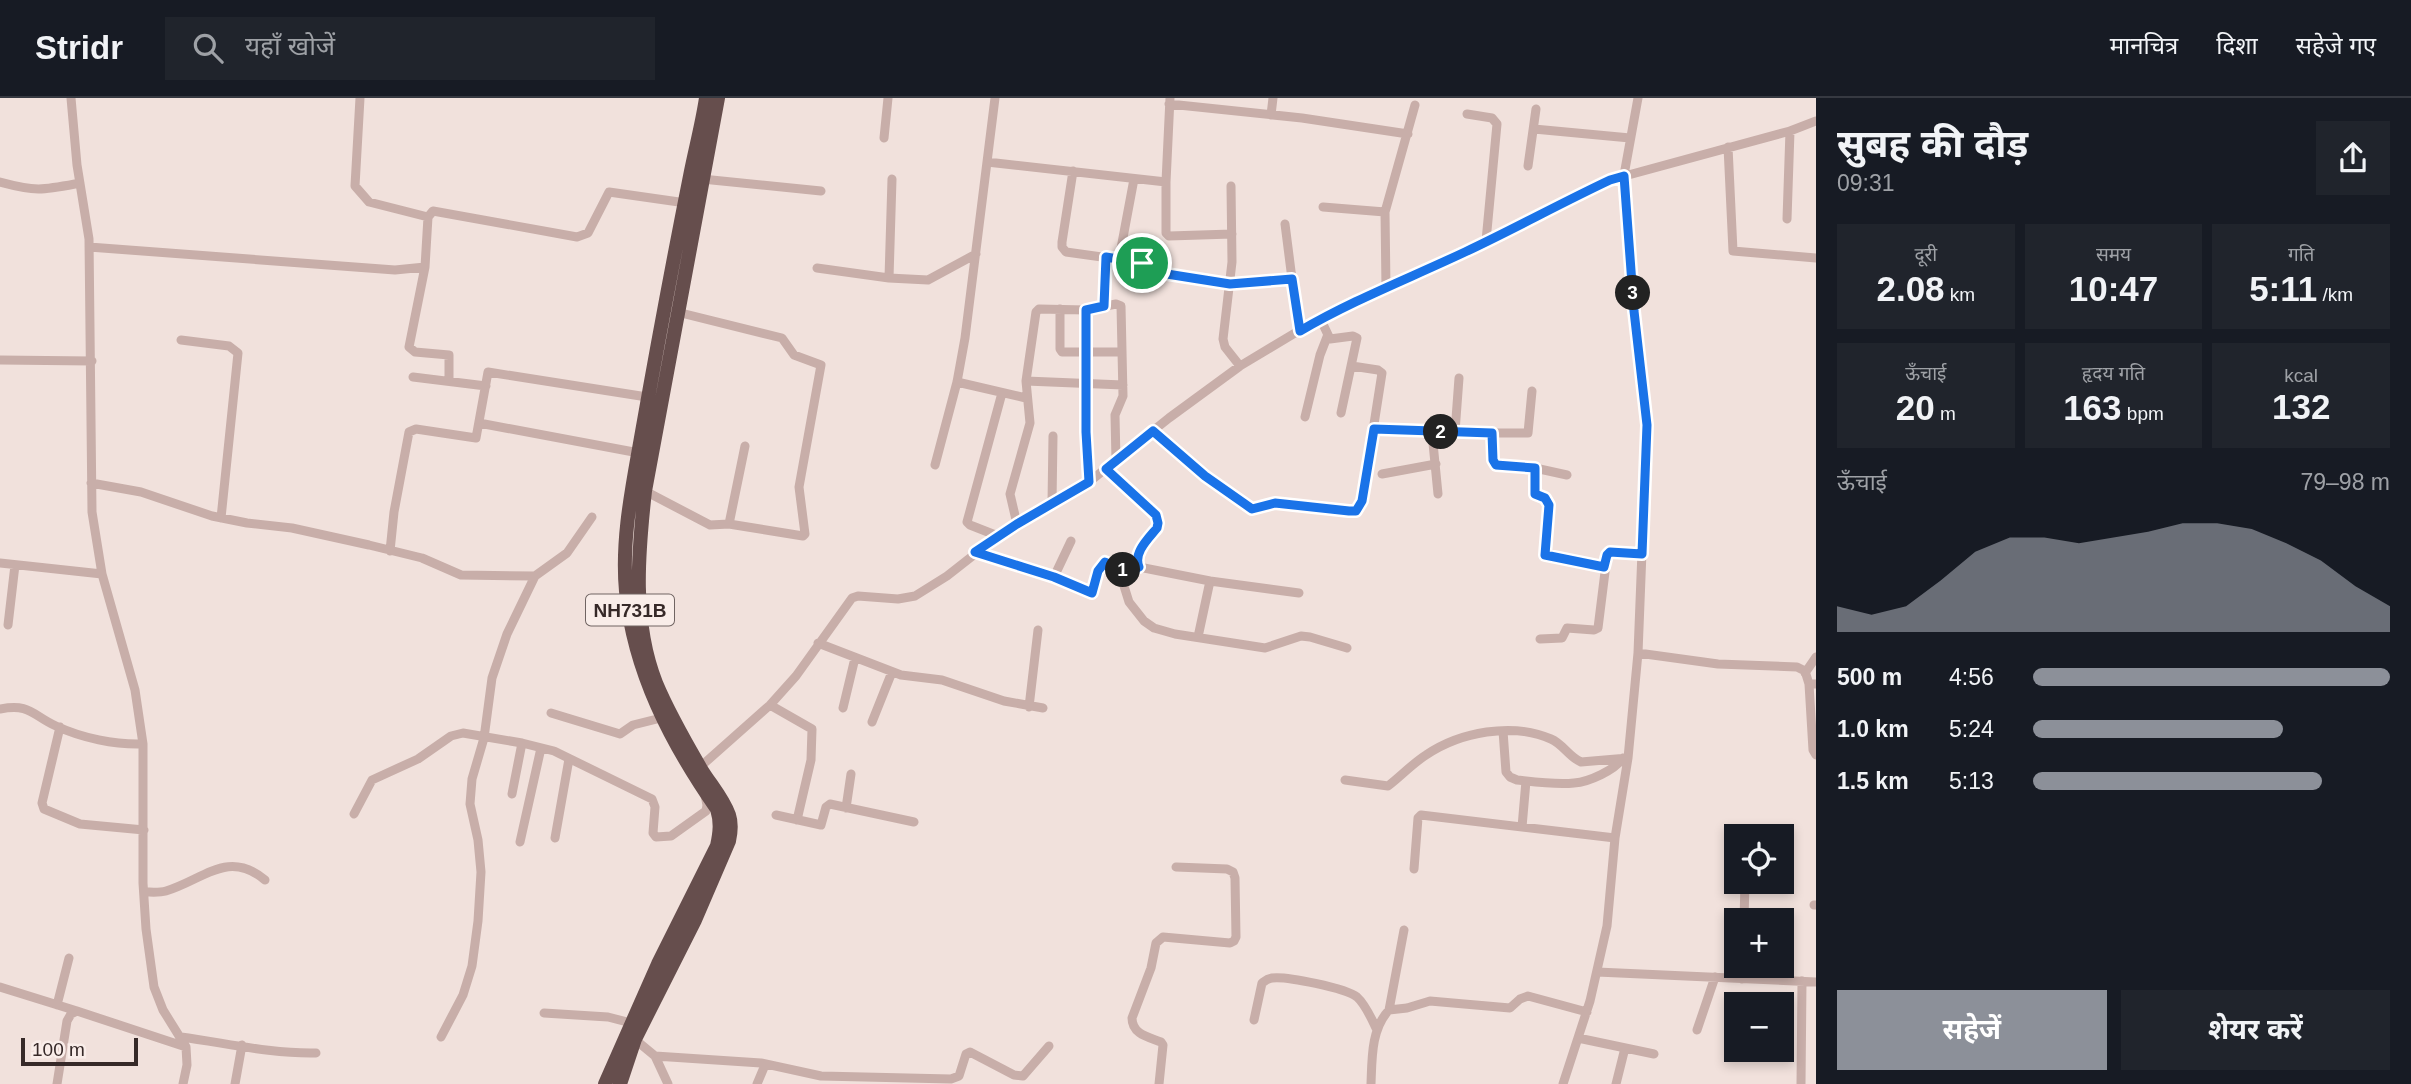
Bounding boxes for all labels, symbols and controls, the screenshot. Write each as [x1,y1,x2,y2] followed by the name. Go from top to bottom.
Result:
[165,17,655,80] search box
[35,29,123,66] text: Stridr
[189,29,227,67] icon: search
[245,31,335,61] text: यहाँ खोजें
[2110,32,2178,59] text: मानचित्र
[2216,32,2258,59] text: दिशा
[2296,32,2376,59] text: सहेजे गए
[2316,121,2390,195] button: share
[1837,123,2028,165] text: सुबह की दौड़
[1837,170,1895,196] text: 09:31
[1112,233,1172,293] pin
[1123,244,1161,282] icon: arrive
[1914,244,1937,265] text: दूरी
[2096,244,2131,265] text: समय
[2288,244,2314,265] text: गति
[1876,269,1945,308] text: 2.08
[2069,269,2158,308] text: 10:47
[2249,269,2317,308] text: 5:11
[1616,276,1650,310] pin: 3
[1627,282,1638,303] text: 3
[1945,284,1975,305] text: km
[2317,284,2353,305] text: /km
[1905,363,1946,384] text: ऊँचाई
[2082,363,2145,384] text: हृदय गति
[2284,365,2318,386] text: kcal
[2272,387,2330,426] text: 132
[1896,388,1935,427] text: 20
[2063,388,2122,427] text: 163
[1935,403,1956,424] text: m
[2122,403,2164,424] text: bpm
[1424,414,1458,450] pin: 2
[1435,421,1446,442] text: 2
[1837,469,1887,495] text: ऊँचाई
[2300,469,2390,495] text: 79–98 m
[1106,552,1140,588] pin: 1
[1117,559,1128,580] text: 1
[586,594,674,625] road number: NH731B
[1837,664,1902,690] text: 500 m
[1949,664,1994,690] text: 4:56
[1837,716,1909,742] text: 1.0 km
[1949,716,1994,742] text: 5:24
[1837,768,1909,794] text: 1.5 km
[1949,768,1994,794] text: 5:13
[1724,824,1794,1062] map controls
[1724,824,1794,894] button: locate
[1724,908,1794,978] button: +
[1837,990,2107,1070] button: सहेजें
[2121,990,2390,1070] button: शेयर करें
[1724,992,1794,1062] button: −
[21,1035,138,1067] scale bar
[32,1039,85,1060] text: 100 m

